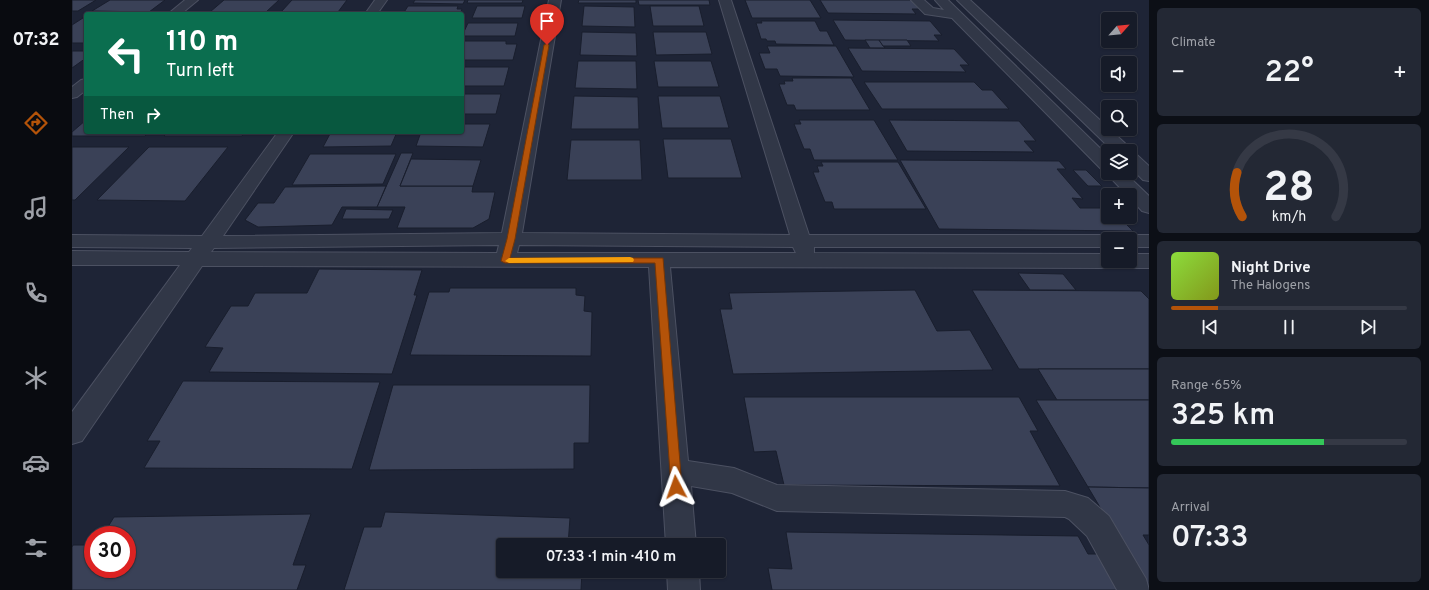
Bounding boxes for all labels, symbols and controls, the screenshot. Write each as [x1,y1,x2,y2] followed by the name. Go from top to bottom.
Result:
[530,4,564,45] pin
[536,10,558,32] icon: arrive
[1101,12,1137,48] north arrow
[1101,12,1137,268] map controls
[166,25,238,61] text: 110 m
[100,28,152,80] icon: left
[13,29,60,52] text: 07:32
[1171,35,1216,51] text: Climate
[1264,55,1314,92] text: 22°
[1101,56,1137,92] button: sound
[166,60,234,83] text: Turn left
[1171,60,1185,87] text: −
[1393,60,1407,87] text: +
[1101,100,1137,136] button: search
[142,104,164,126] icon: right
[100,106,134,125] text: Then
[22,109,50,137] icon: directions
[1101,144,1137,180] button: layers
[1263,162,1315,215] text: 28
[1101,188,1137,224] button: +
[22,194,50,222] icon: music
[1272,207,1306,225] text: km/h
[1101,232,1137,268] button: −
[1231,259,1311,278] text: Night Drive
[1231,278,1310,294] text: The Halogens
[22,279,50,307] icon: phone
[1199,316,1221,338] icon: previous
[1278,316,1300,338] icon: pause
[1357,316,1379,338] icon: next
[22,364,50,392] icon: climate
[1171,378,1242,394] text: Range · 65%
[1171,398,1275,435] text: 325 km
[22,449,50,477] icon: car
[655,466,697,508] position arrow
[1171,500,1210,516] text: Arrival
[1171,520,1249,557] text: 07:33
[84,526,136,578] speed limit sign: 30
[22,534,50,562] icon: filters
[546,548,676,567] text: 07:33 · 1 min · 410 m

